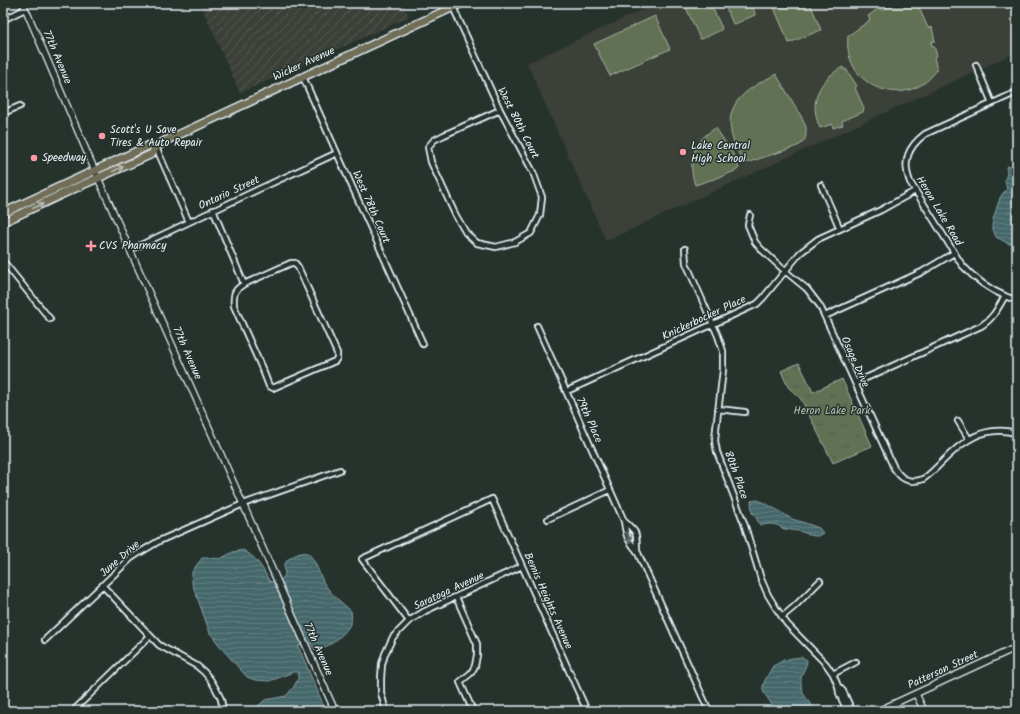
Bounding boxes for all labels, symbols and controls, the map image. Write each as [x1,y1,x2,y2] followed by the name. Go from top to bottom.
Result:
[38,27,76,87] street label: 77th Avenue
[270,42,338,86] street label: Wicker Avenue
[492,84,544,163] street label: West 80th Court
[110,121,203,152] place label: Scott's U Save Tires & Auto Repair
[97,131,107,141] marker: Scott's U Save Tires & Auto Repair
[691,137,750,168] place label: Lake Central High School
[678,147,688,157] marker: Lake Central High School
[42,149,87,167] place label: Speedway
[29,153,39,163] marker: Speedway
[112,165,124,172] one-way arrow
[347,168,395,247] street label: West 78th Court
[195,171,263,215] street label: Ontario Street
[911,173,967,250] street label: Heron Lake Road
[32,202,44,209] one-way arrow
[99,237,167,255] place label: CVS Pharmacy
[86,241,96,251] marker: CVS Pharmacy
[659,291,749,345] street label: Knickerbocker Place
[167,323,207,383] street label: 77th Avenue
[836,334,874,390] street label: Osage Drive
[571,394,607,446] street label: 79th Place
[794,402,871,420] park label: Heron Lake Park
[719,448,753,502] street label: 80th Place
[625,531,632,543] one-way arrow
[96,536,144,582] street label: June Drive
[519,550,577,652] street label: Bemis Heights Avenue
[411,567,487,615] street label: Saratoga Avenue
[298,619,338,679] street label: 77th Avenue
[905,645,982,694] street label: Patterson Street

